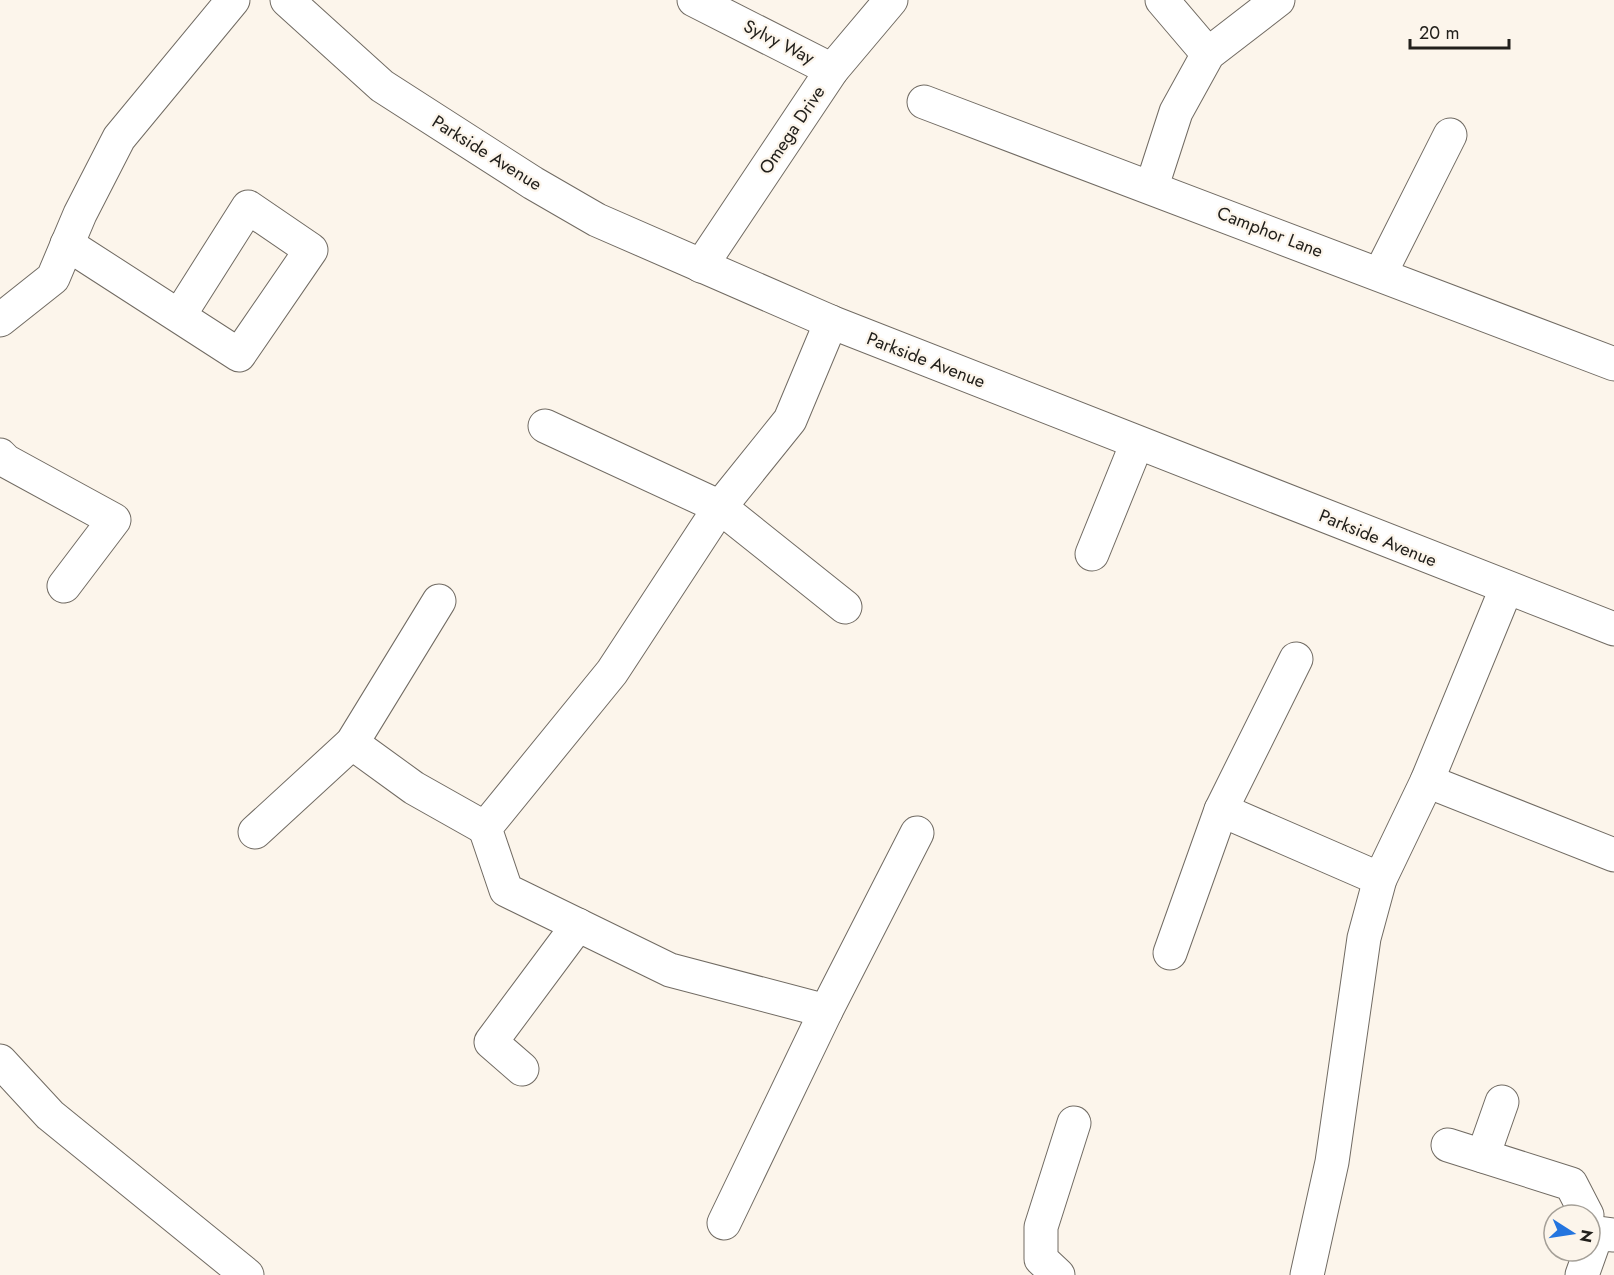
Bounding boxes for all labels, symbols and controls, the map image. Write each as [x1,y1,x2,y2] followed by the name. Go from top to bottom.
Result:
[1410,12,1509,50] scale bar
[739,13,819,71] street label: Sylvy Way
[1419,20,1459,46] text: 20 m
[753,81,831,179] street label: Omega Drive
[427,109,547,197] street label: Parkside Avenue
[1213,200,1327,264] street label: Camphor Lane
[863,325,989,395] street label: Parkside Avenue
[1315,503,1441,573] street label: Parkside Avenue
[1542,1203,1602,1263] north arrow
[1574,1227,1599,1245] text: N

